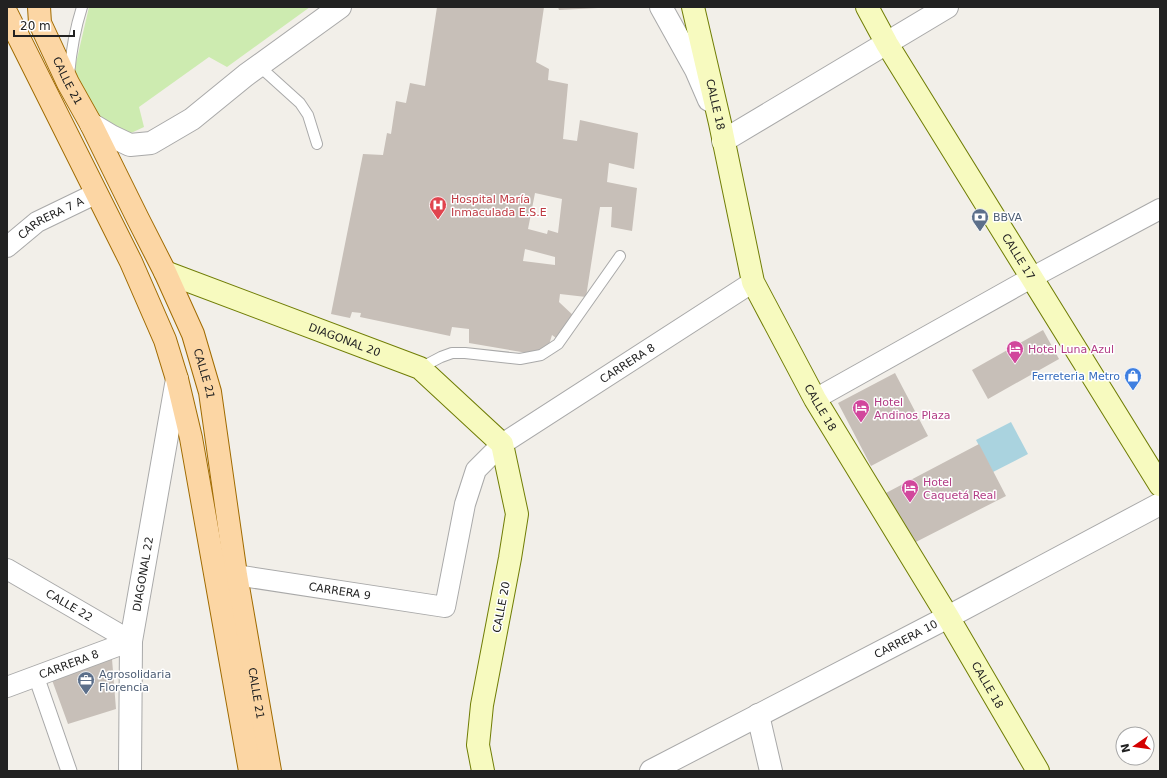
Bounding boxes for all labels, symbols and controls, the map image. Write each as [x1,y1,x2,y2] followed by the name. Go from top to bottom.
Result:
[14,12,74,38] scale bar
[20,19,51,33] text: 20 m
[50,55,85,107] street label: CALLE 21
[703,78,727,131] street label: CALLE 18
[451,193,547,219] place label: Hospital María Inmaculada E.S.E
[16,194,86,242] street label: CARRERA 7 A
[428,195,448,220] hospital icon: Hospital María Inmaculada E.S.E
[970,207,990,232] bank icon: BBVA
[993,211,1023,224] place label: BBVA
[999,231,1037,282] street label: CALLE 17
[307,321,382,360] street label: DIAGONAL 20
[1005,339,1025,364] hotel icon: Hotel Luna Azul
[598,341,657,386] street label: CARRERA 8
[1028,343,1114,356] place label: Hotel Luna Azul
[191,347,217,400] street label: CALLE 21
[1123,366,1143,391] shop icon: Ferreteria Metro
[1032,370,1120,383] place label: Ferreteria Metro
[801,382,839,433] street label: CALLE 18
[874,396,950,422] place label: Hotel Andinos Plaza
[851,398,871,423] hotel icon: Hotel Andinos Plaza
[923,476,996,502] place label: Hotel Caquetá Real
[900,478,920,503] hotel icon: Hotel Caquetá Real
[130,536,156,613] street label: DIAGONAL 22
[308,580,372,603] street label: CARRERA 9
[490,580,513,634] street label: CALLE 20
[43,587,95,624] street label: CALLE 22
[872,618,940,661] street label: CARRERA 10
[37,648,101,682] street label: CARRERA 8
[969,660,1006,711] street label: CALLE 18
[245,667,267,720] street label: CALLE 21
[99,668,171,694] place label: Agrosolidaria Florencia
[76,670,96,695] office icon: Agrosolidaria Florencia
[1115,726,1155,766] north arrow
[1118,742,1133,754] text: N

